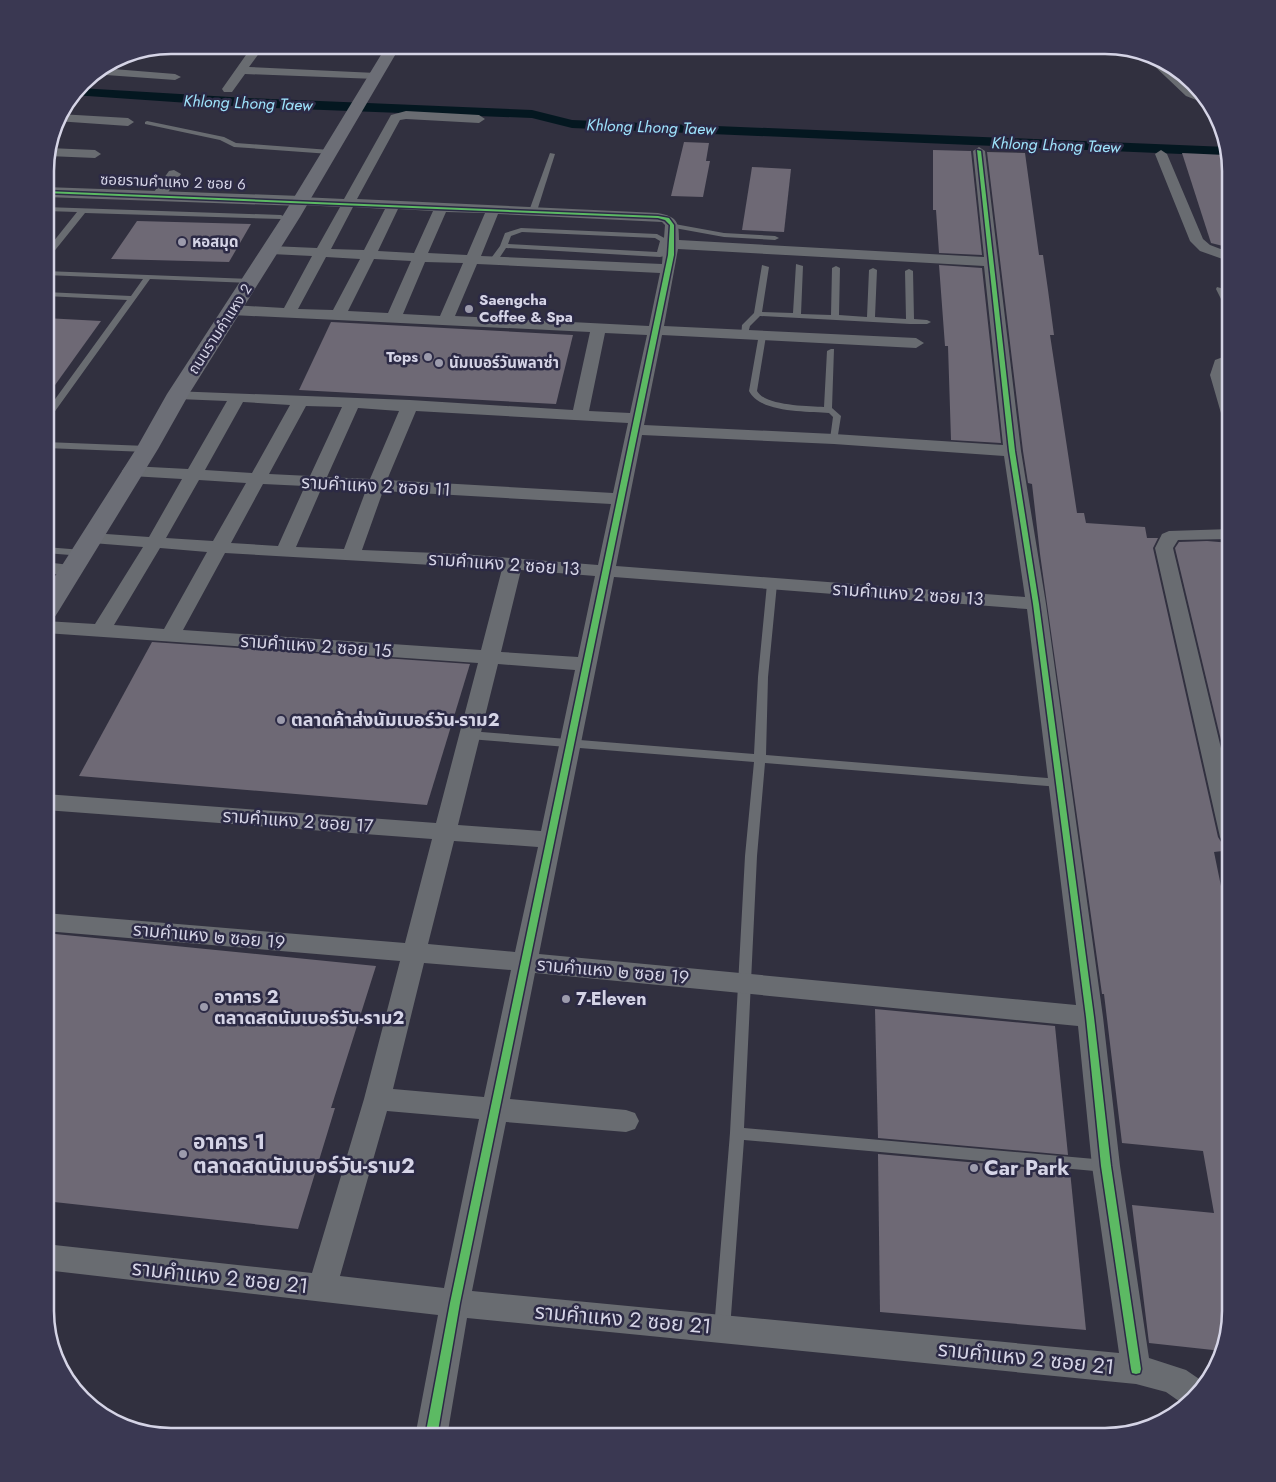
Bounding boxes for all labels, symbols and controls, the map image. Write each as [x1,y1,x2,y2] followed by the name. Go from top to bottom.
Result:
[183,89,314,117] water label: Khlong Lhong Taew
[586,113,717,141] water label: Khlong Lhong Taew
[991,131,1122,159] water label: Khlong Lhong Taew
[100,168,246,196] street label: ซอยรามคำแหง 2 ซอย 6
[192,231,238,253] place label: หอสมุด
[176,236,188,248] marker: หอสมุด
[183,279,257,379] street label: ถนนรามคำแหง 2
[479,289,573,328] place label: Saengcha Coffee & Spa
[463,303,475,315] marker: Saengcha Coffee & Spa
[386,346,418,368] place label: Tops
[422,351,434,363] marker: Tops
[449,352,559,374] place label: นัมเบอร์วันพลาซ่า
[433,357,445,369] marker: นัมเบอร์วันพลาซ่า
[301,469,451,503] street label: รามคำแหง 2 ซอย 11
[428,546,581,582] street label: รามคำแหง 2 ซอย 13
[832,576,985,612] street label: รามคำแหง 2 ซอย 13
[239,628,393,664] street label: รามคำแหง 2 ซอย 15
[291,707,500,733] place label: ตลาดค้าส่งนัมเบอร์วัน-ราม2
[275,714,287,726] marker: ตลาดค้าส่งนัมเบอร์วัน-ราม2
[222,803,375,839] street label: รามคำแหง 2 ซอย 17
[132,916,286,956] street label: รามคำแหง ๒ ซอย 19
[536,951,690,991] street label: รามคำแหง ๒ ซอย 19
[214,984,404,1031] place label: อาคาร 2 ตลาดสดนัมเบอร์วัน-ราม2
[576,986,647,1012] place label: 7-Eleven
[560,993,572,1005] marker: 7-Eleven
[198,1001,210,1013] marker: อาคาร 2 ตลาดสดนัมเบอร์วัน-ราม2
[193,1127,415,1181] place label: อาคาร 1 ตลาดสดนัมเบอร์วัน-ราม2
[177,1148,189,1160] marker: อาคาร 1 ตลาดสดนัมเบอร์วัน-ราม2
[984,1153,1070,1183] place label: Car Park
[968,1162,980,1174] marker: Car Park
[130,1253,310,1301] street label: รามคำแหง 2 ซอย 21
[533,1296,713,1342] street label: รามคำแหง 2 ซอย 21
[936,1334,1116,1382] street label: รามคำแหง 2 ซอย 21

